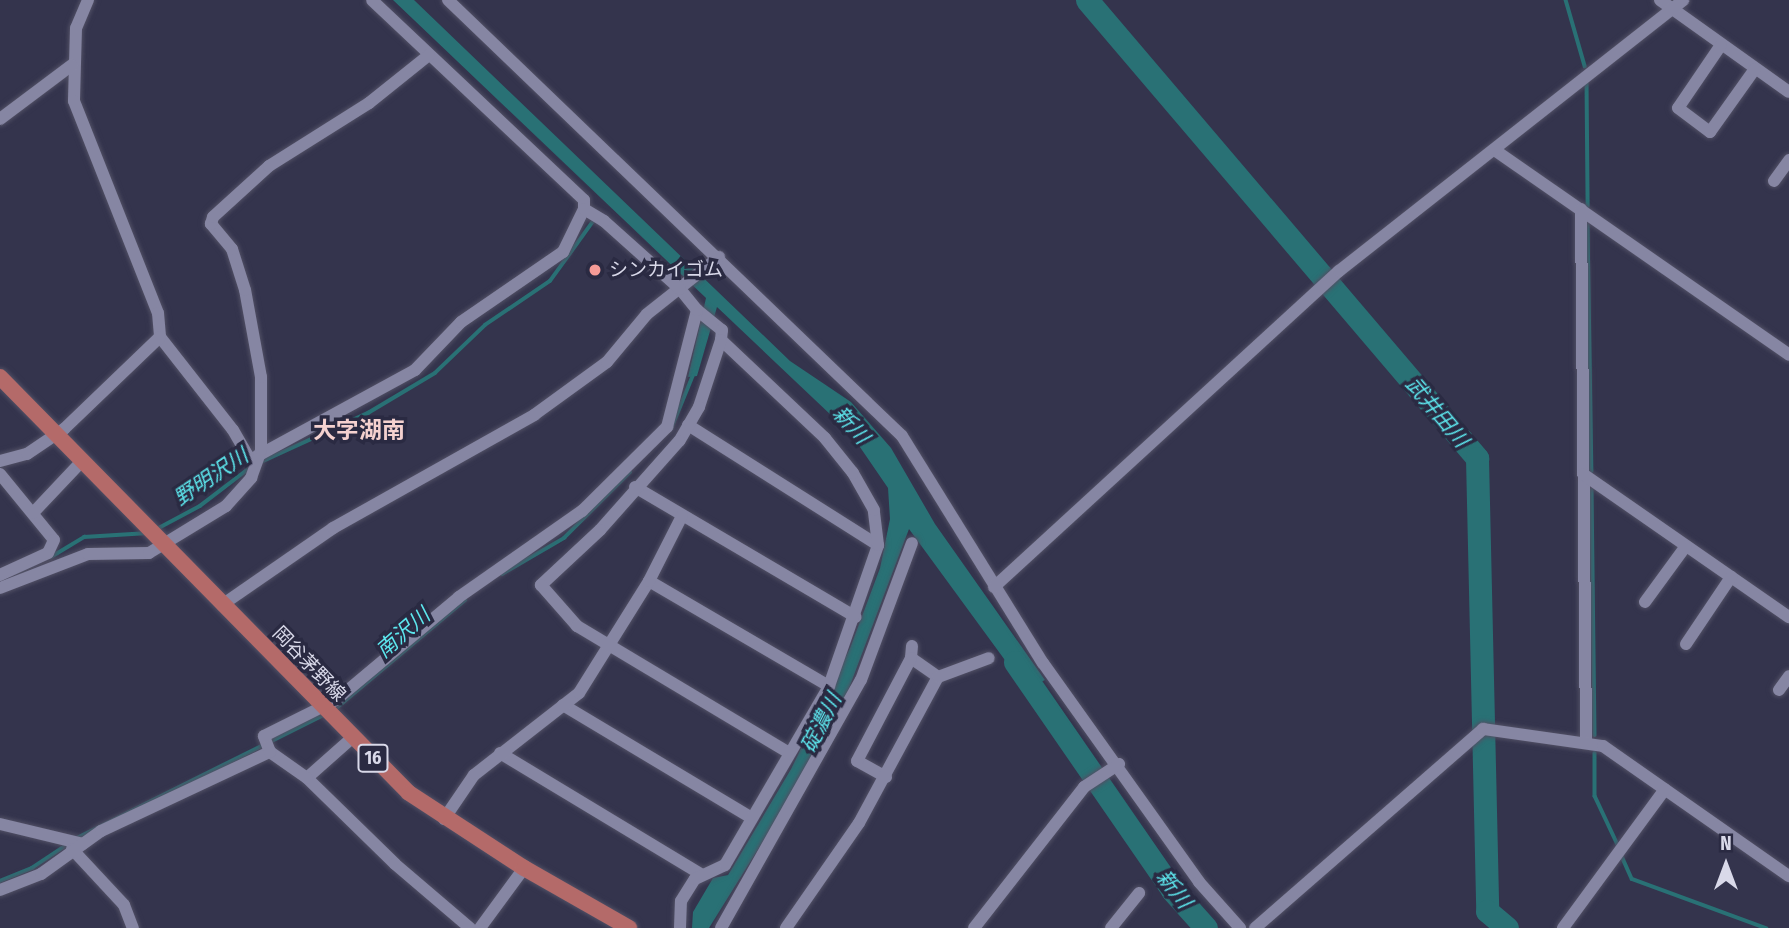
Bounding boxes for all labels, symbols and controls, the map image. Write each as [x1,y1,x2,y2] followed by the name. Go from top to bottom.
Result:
[609,259,723,281] place label: シンカイゴム
[587,262,603,278] marker: シンカイゴム
[1400,372,1474,452] water label: 武井田川
[828,401,874,449] water label: 新川
[313,416,405,444] district label: 大字湖南
[169,443,253,511] water label: 野明沢川
[371,603,435,663] water label: 南沢川
[268,622,350,706] street label: 岡谷茅野線
[795,689,847,757] water label: 碇濃川
[357,744,389,772] road number: 16
[1691,830,1761,900] north arrow
[1720,832,1732,855] text: N
[1151,865,1197,913] water label: 新川

